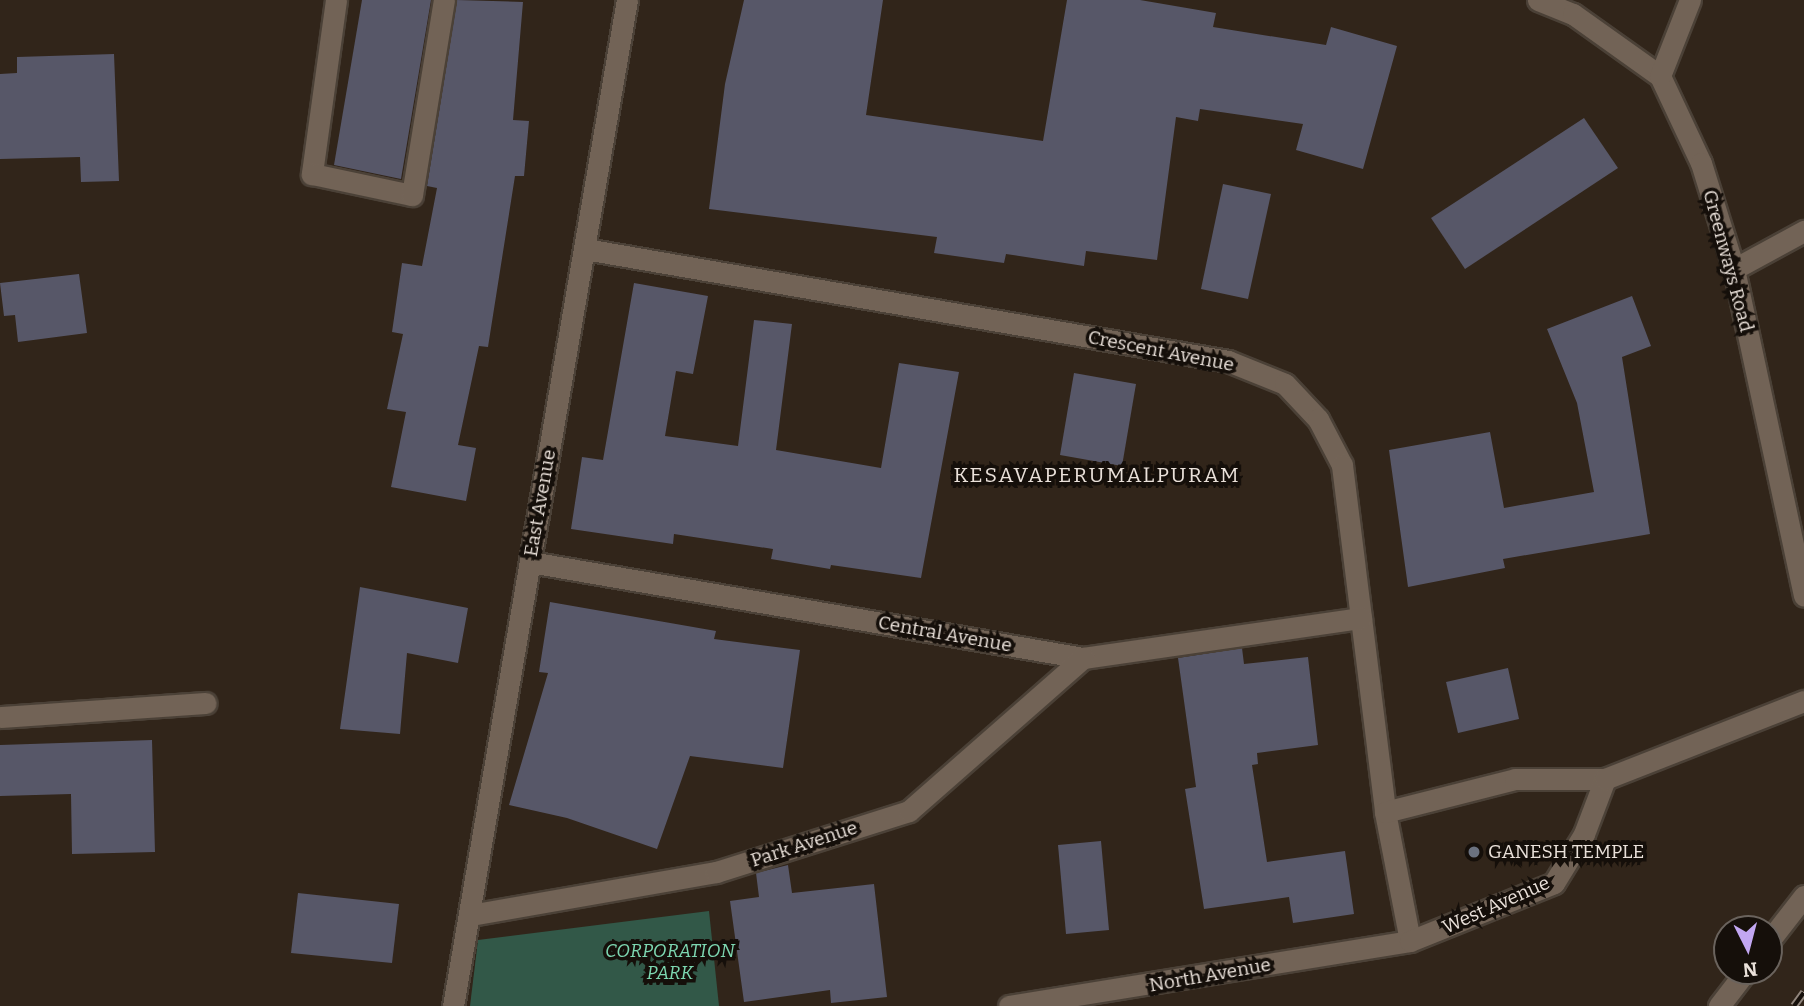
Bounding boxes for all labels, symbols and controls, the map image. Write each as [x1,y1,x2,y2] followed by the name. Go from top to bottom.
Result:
[1698,187,1758,335] street label: Greenways Road
[1086,326,1236,376] street label: Crescent Avenue
[519,448,561,558] street label: East Avenue
[956,462,1238,488] district label: KESAVAPERUMALPURAM
[876,611,1014,657] street label: Central Avenue
[748,816,860,872] street label: Park Avenue
[1488,841,1644,863] place label: GANESH TEMPLE
[1466,844,1482,860] marker: GANESH TEMPLE
[1439,871,1553,939] street label: West Avenue
[1713,915,1783,985] north arrow
[605,940,735,984] park label: CORPORATION PARK
[1147,953,1273,997] street label: North Avenue
[1742,957,1759,982] text: N

